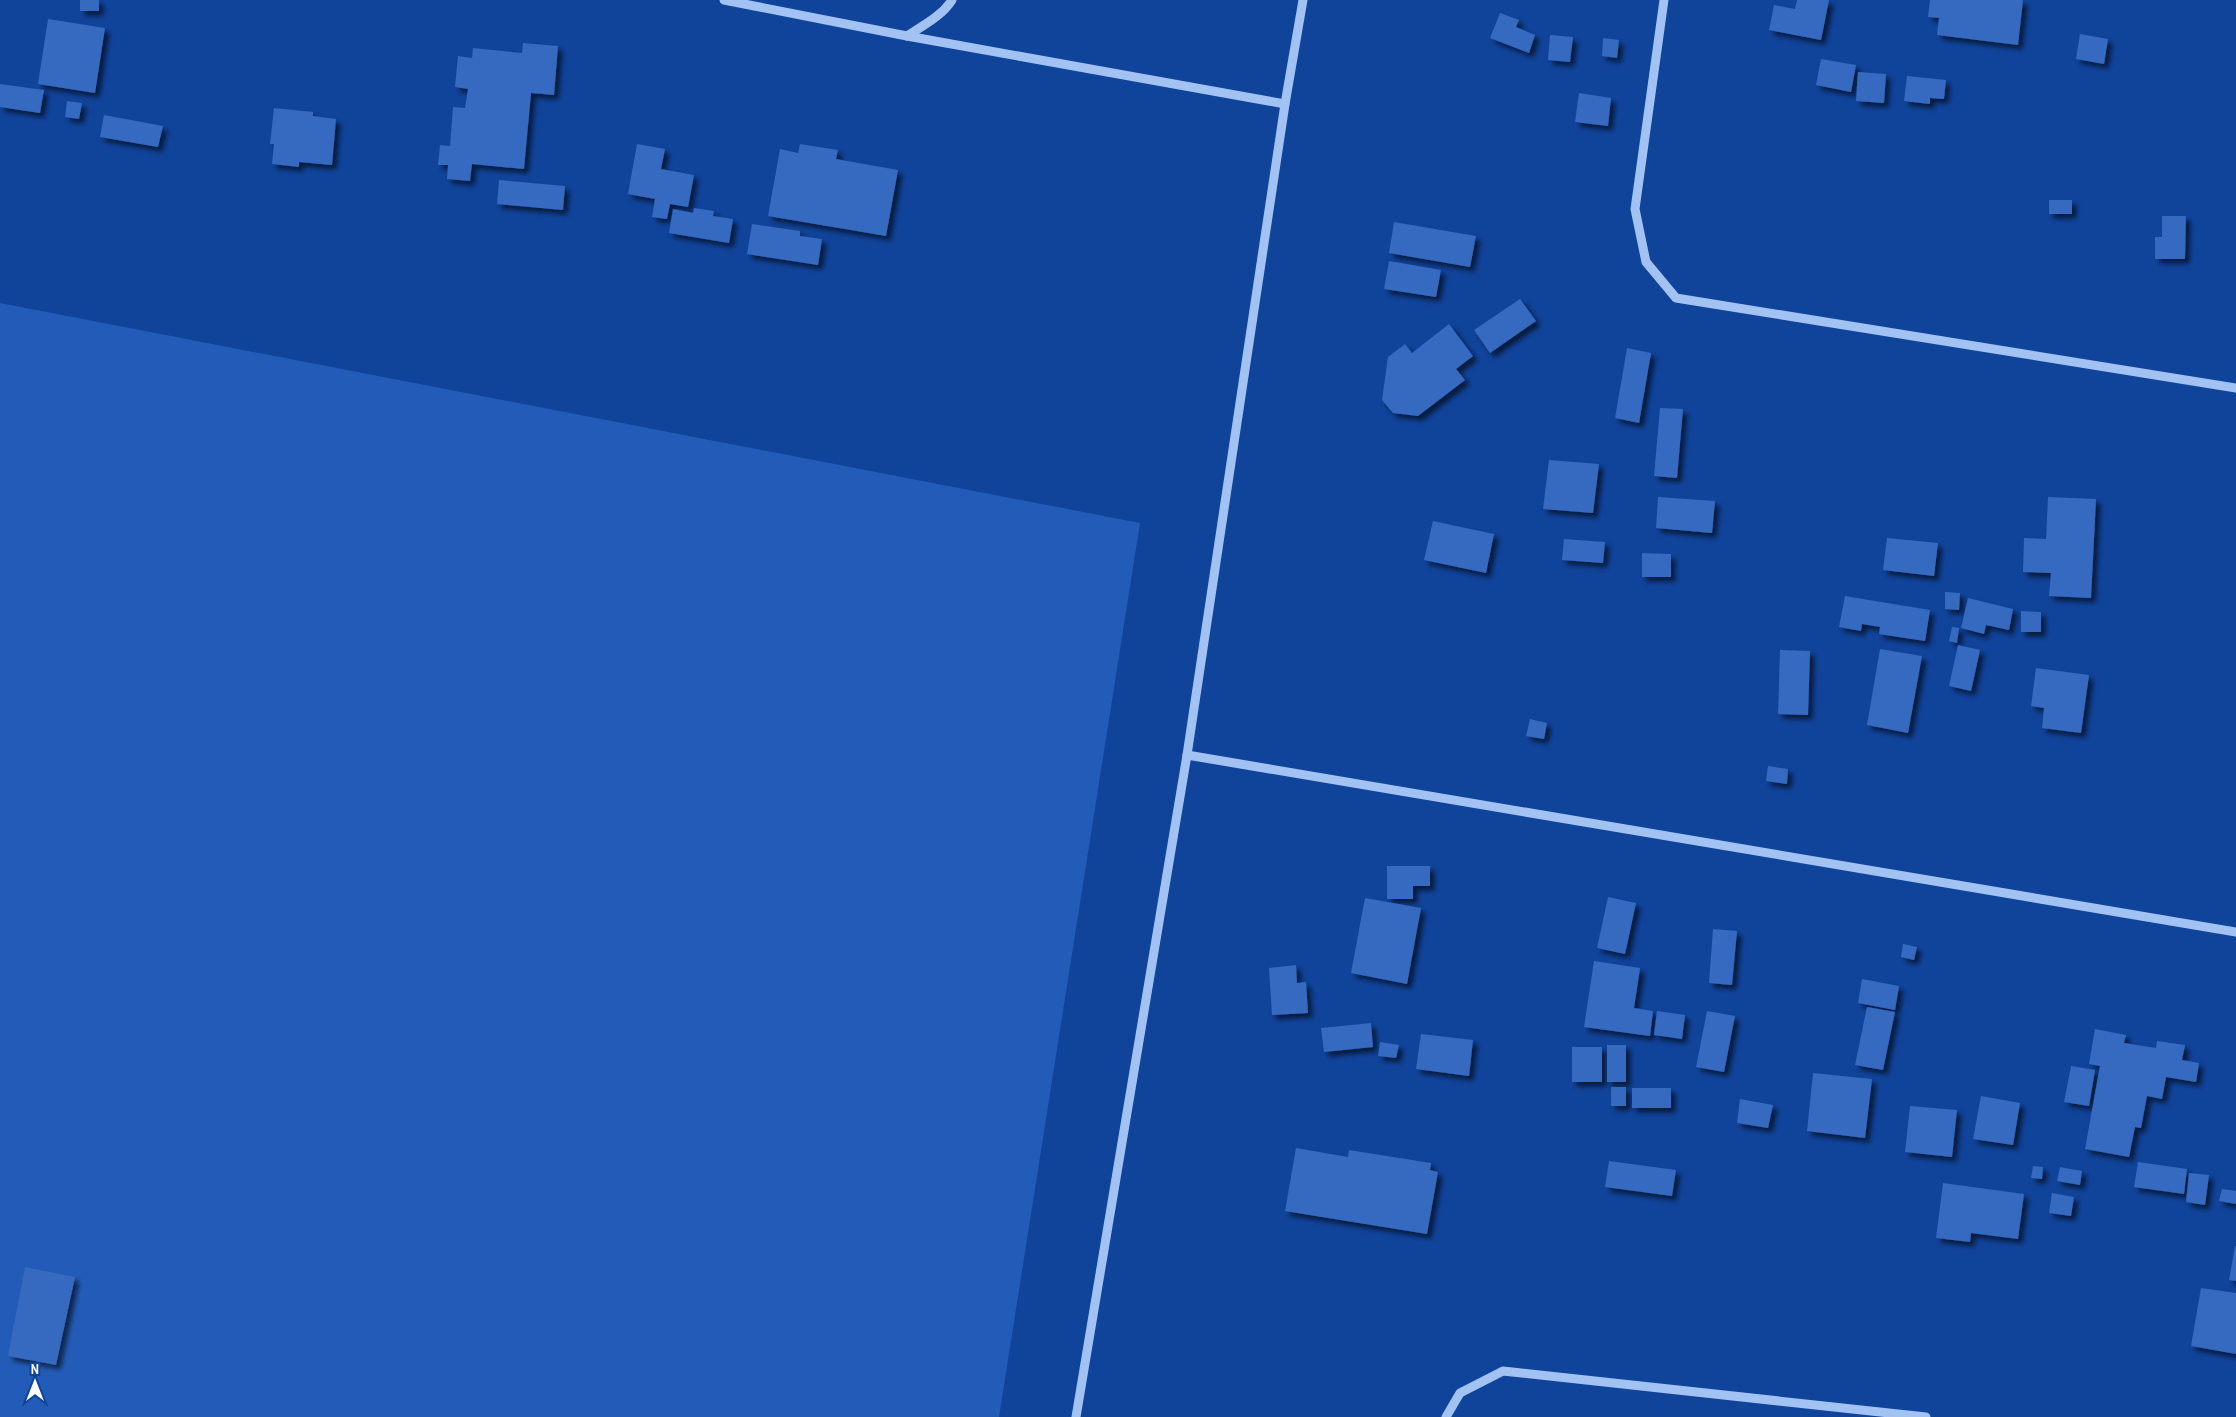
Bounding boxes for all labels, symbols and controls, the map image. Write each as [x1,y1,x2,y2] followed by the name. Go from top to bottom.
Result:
[10,1357,60,1407] north arrow
[31,1360,39,1378] text: N

